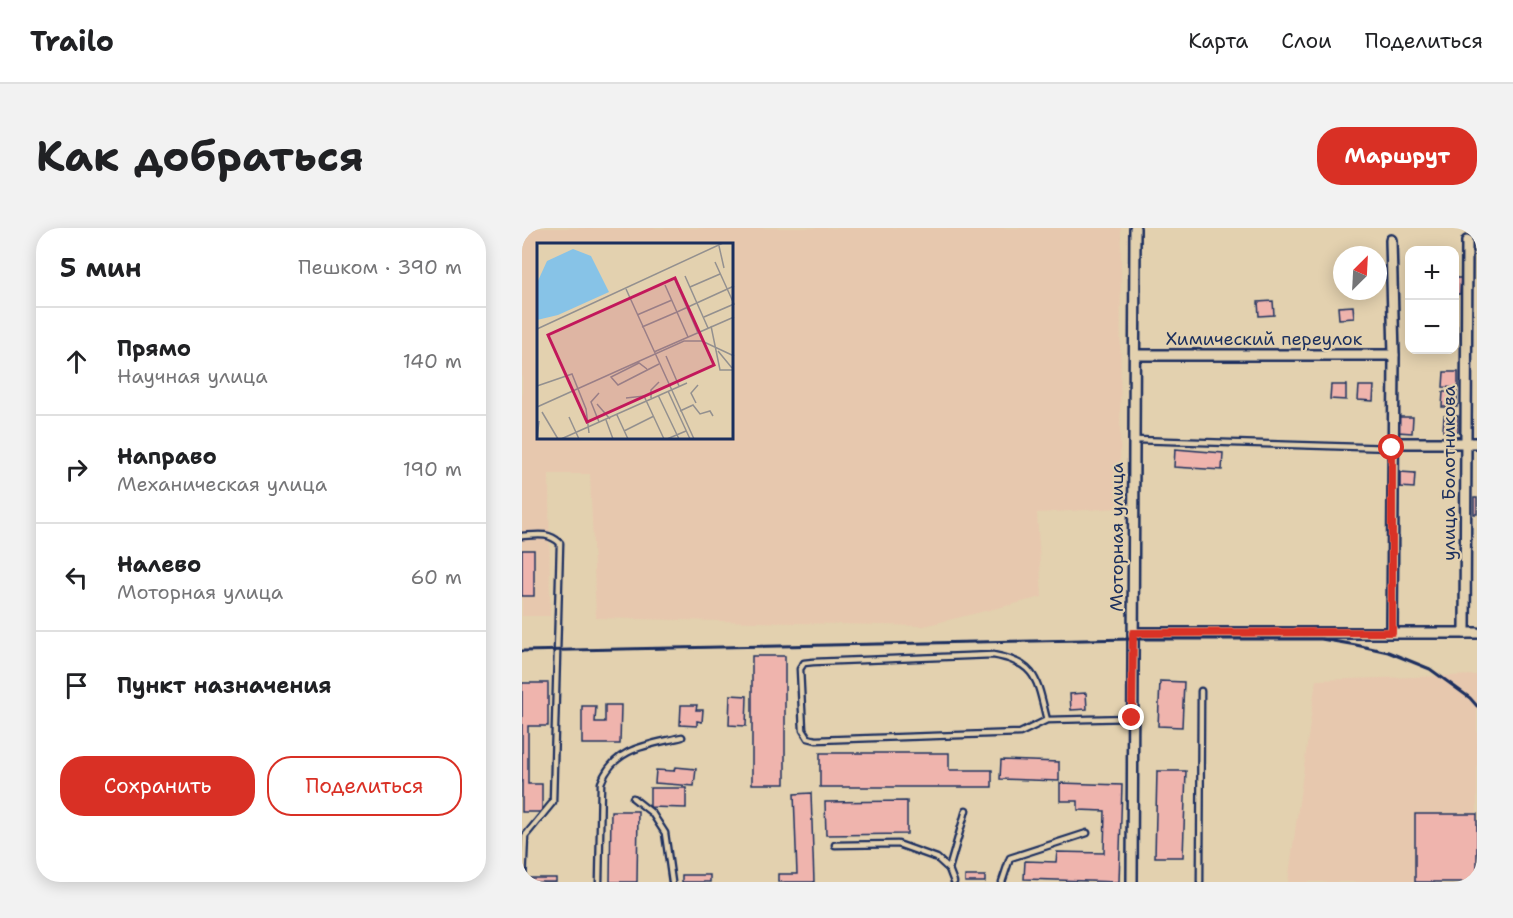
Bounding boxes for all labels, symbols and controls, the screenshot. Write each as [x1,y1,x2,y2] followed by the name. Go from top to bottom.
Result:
[30,22,114,60] text: Trailo
[1188,27,1248,55] text: Карта
[1281,27,1332,55] text: Слои
[1365,27,1483,55] text: Поделиться
[1317,127,1477,185] button: Маршрут
[36,128,364,184] text: Как добраться
[537,243,734,440] inset map
[1333,246,1387,300] north arrow
[1405,246,1459,354] map controls
[1405,246,1459,300] button: +
[60,250,141,285] text: 5 мин
[298,254,462,280] text: Пешком · 390 m
[1405,300,1459,354] button: −
[1166,327,1363,351] street label: Химический переулок
[117,334,191,363] text: Прямо
[60,345,93,378] icon: ahead
[403,348,462,374] text: 140 m
[117,363,268,389] text: Научная улица
[1437,385,1461,561] street label: улица Болотникова
[1378,434,1404,460] route start
[117,442,217,471] text: Направо
[60,453,93,486] icon: right
[403,456,462,482] text: 190 m
[1105,462,1129,612] street label: Моторная улица
[117,471,327,497] text: Механическая улица
[117,550,201,579] text: Налево
[60,561,93,594] icon: left
[410,564,462,590] text: 60 m
[117,579,283,605] text: Моторная улица
[60,669,93,702] icon: arrive
[117,671,331,700] text: Пункт назначения
[1118,704,1144,730] route end
[60,756,255,816] button: Сохранить
[267,756,462,816] button: Поделиться

